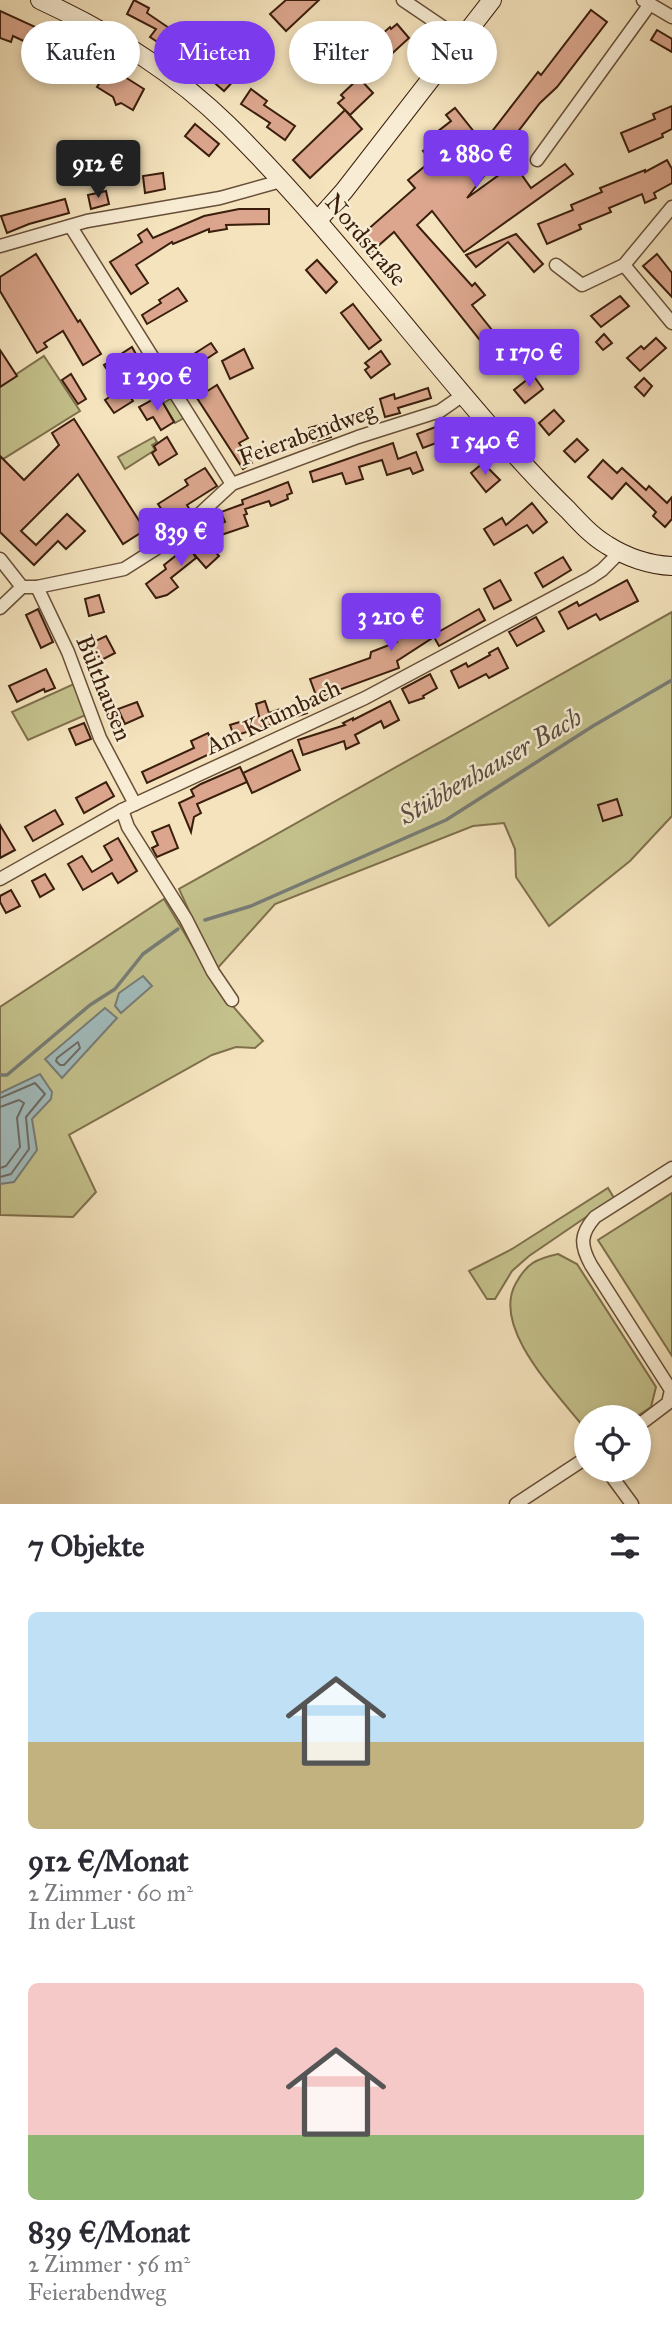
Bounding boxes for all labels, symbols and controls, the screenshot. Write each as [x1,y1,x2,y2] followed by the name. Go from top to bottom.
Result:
[21,21,140,84] chip: Kaufen
[154,21,275,84] chip: Mieten
[289,21,393,84] chip: Filter
[407,21,497,84] chip: Neu
[411,130,541,190] pin: 2 880 €
[439,139,513,167] text: 2 880 €
[49,140,147,200] pin: 912 €
[72,149,124,177] text: 912 €
[319,188,413,293] street label: Nordstraße
[464,330,594,389] pin: 1 170 €
[495,338,563,366] text: 1 170 €
[92,354,222,413] pin: 1 290 €
[122,362,192,390] text: 1 290 €
[234,395,381,473] street label: Feierabendweg
[420,418,550,477] pin: 1 540 €
[450,426,520,454] text: 1 540 €
[132,508,230,568] pin: 839 €
[155,517,207,545] text: 839 €
[326,594,456,653] pin: 3 210 €
[358,602,424,630] text: 3 210 €
[69,631,139,745] street label: Bülthausen
[200,673,345,762] street label: Am Krumbach
[392,701,587,832] water label: Stübbenhauser Bach
[574,1405,651,1482] map controls
[574,1405,651,1482] button: locate
[606,1527,644,1565] icon: filters
[28,1528,145,1564] text: 7 Objekte
[273,1658,399,1784] icon: home
[28,1843,189,1879] text: 912 €/Monat
[28,1879,193,1907] text: 2 Zimmer · 60 m²
[28,1907,136,1935] text: In der Lust
[273,2029,399,2155] icon: home
[28,2214,190,2250] text: 839 €/Monat
[28,2250,190,2278] text: 2 Zimmer · 56 m²
[28,2278,166,2306] text: Feierabendweg

